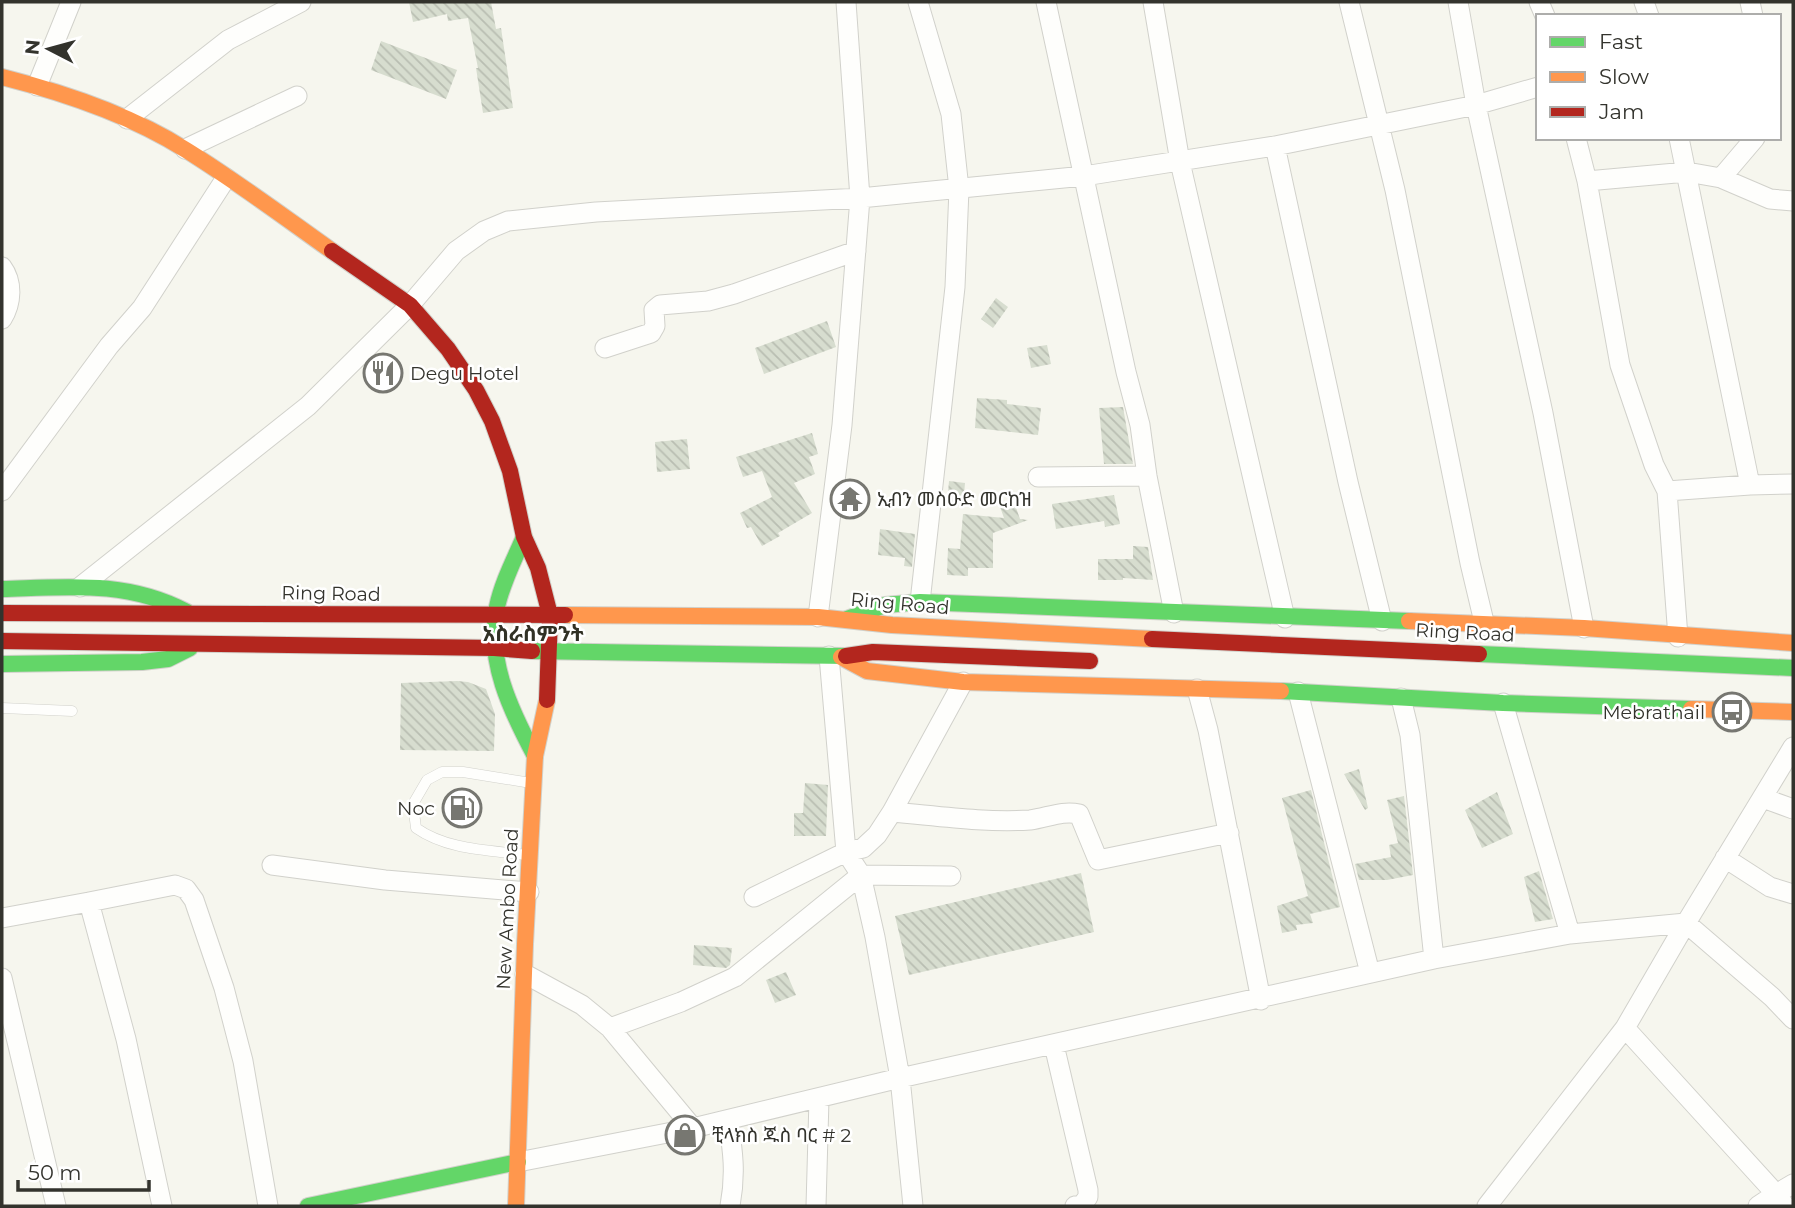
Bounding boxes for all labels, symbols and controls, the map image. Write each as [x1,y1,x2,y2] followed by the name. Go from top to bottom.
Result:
[14,14,84,84] north arrow
[1536,14,1781,140] legend
[1599,29,1643,54] text: Fast
[20,38,45,56] text: N
[1599,64,1649,89] text: Slow
[1598,99,1644,124] text: Jam
[362,352,404,394] restaurant icon: Degu Hotel
[410,362,519,385] place label: Degu Hotel
[829,478,871,520] temple icon: ኢብን መስዑድ መርከዝ
[877,488,1032,511] place label: ኢብን መስዑድ መርከዝ
[281,581,381,606] street label: Ring Road
[849,588,950,619] street label: Ring Road
[1415,618,1515,647] street label: Ring Road
[482,621,584,646] district label: አስራስምንት
[1711,691,1753,733] bus stop icon: Mebrathail
[1602,701,1705,724] place label: Mebrathail
[441,787,483,829] fuel station icon: Noc
[397,797,435,820] place label: Noc
[492,828,523,990] street label: New Ambo Road
[664,1114,706,1156] shop icon: ቺላክስ ጁስ ባር # 2
[712,1124,851,1147] place label: ቺላክስ ጁስ ባር # 2
[18,1148,149,1192] scale bar
[28,1160,82,1185] text: 50 m

